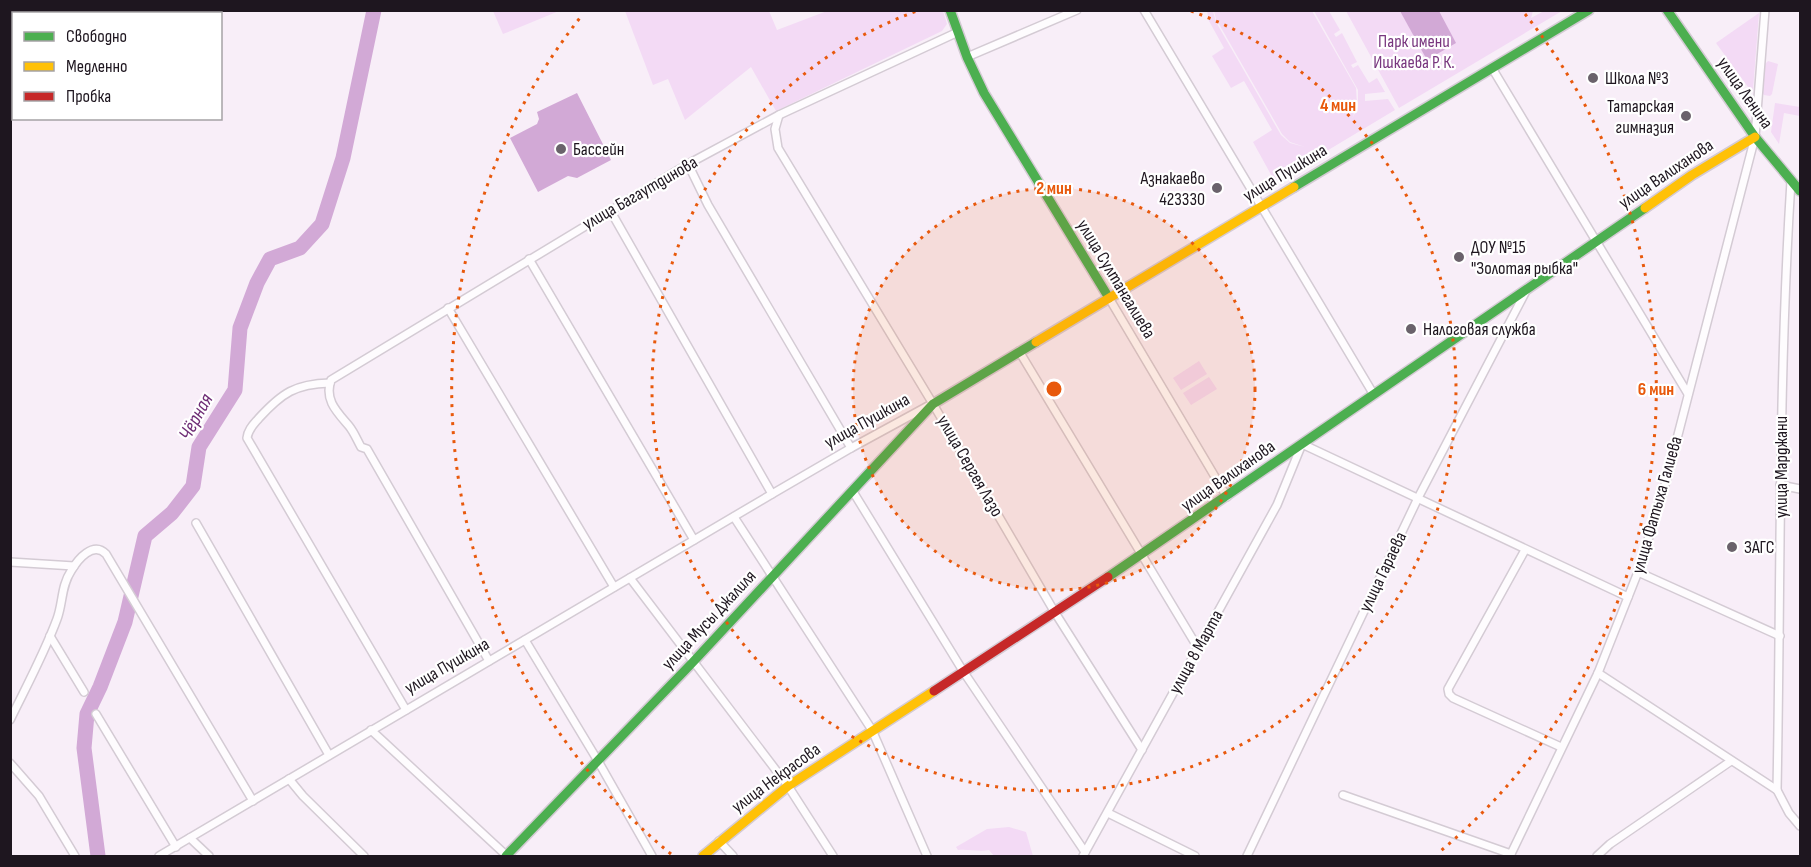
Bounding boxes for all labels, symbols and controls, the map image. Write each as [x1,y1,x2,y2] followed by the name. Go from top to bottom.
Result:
[12,12,222,120] legend
[66,26,127,47] text: Свободно
[1373,31,1455,73] park label: Парк имени Ишкаева Р. К.
[1713,53,1777,133] street label: улица Ленина
[66,56,128,77] text: Медленно
[1605,68,1669,89] place label: Школа №3
[1586,71,1600,85] marker: Школа №3
[66,86,111,107] text: Пробка
[1320,95,1356,116] text: 4 мин
[1607,96,1674,138] place label: Татарская гимназия
[1679,109,1693,123] marker: Татарская гимназия
[1615,135,1717,213] street label: улица Валиханова
[573,139,624,160] place label: Бассейн
[1239,140,1331,206] street label: улица Пушкина
[554,142,568,156] marker: Бассейн
[579,152,701,234] street label: улица Багаутдинова
[1140,168,1205,210] place label: Азнакаево 423330
[1036,178,1072,199] text: 2 мин
[1210,181,1224,195] marker: Азнакаево 423330
[1072,216,1160,342] street label: улица Султангалиева
[1471,237,1578,279] place label: ДОУ №15 "Золотая рыбка"
[1452,250,1466,264] marker: ДОУ №15 "Золотая рыбка"
[1423,319,1536,340] place label: Налоговая служба
[1404,322,1418,336] marker: Налоговая служба
[1044,379,1064,399] centre of rings
[1638,379,1674,400] text: 6 мин
[174,389,219,444] water label: Чёрная
[821,389,913,453] street label: улица Пушкина
[932,411,1008,521] street label: улица Сергея Лазо
[1771,416,1792,518] street label: улица Марджани
[1627,434,1687,576] street label: улица Фатыха Галиева
[1177,436,1279,516] street label: улица Валиханова
[1355,529,1411,615] street label: улица Гараева
[1744,537,1775,558] place label: ЗАГС
[1725,540,1739,554] marker: ЗАГС
[657,566,761,674] street label: улица Мусы Джалиля
[1164,606,1228,697] street label: улица 8 Марта
[401,633,493,699] street label: улица Пушкина
[728,739,825,817] street label: улица Некрасова

